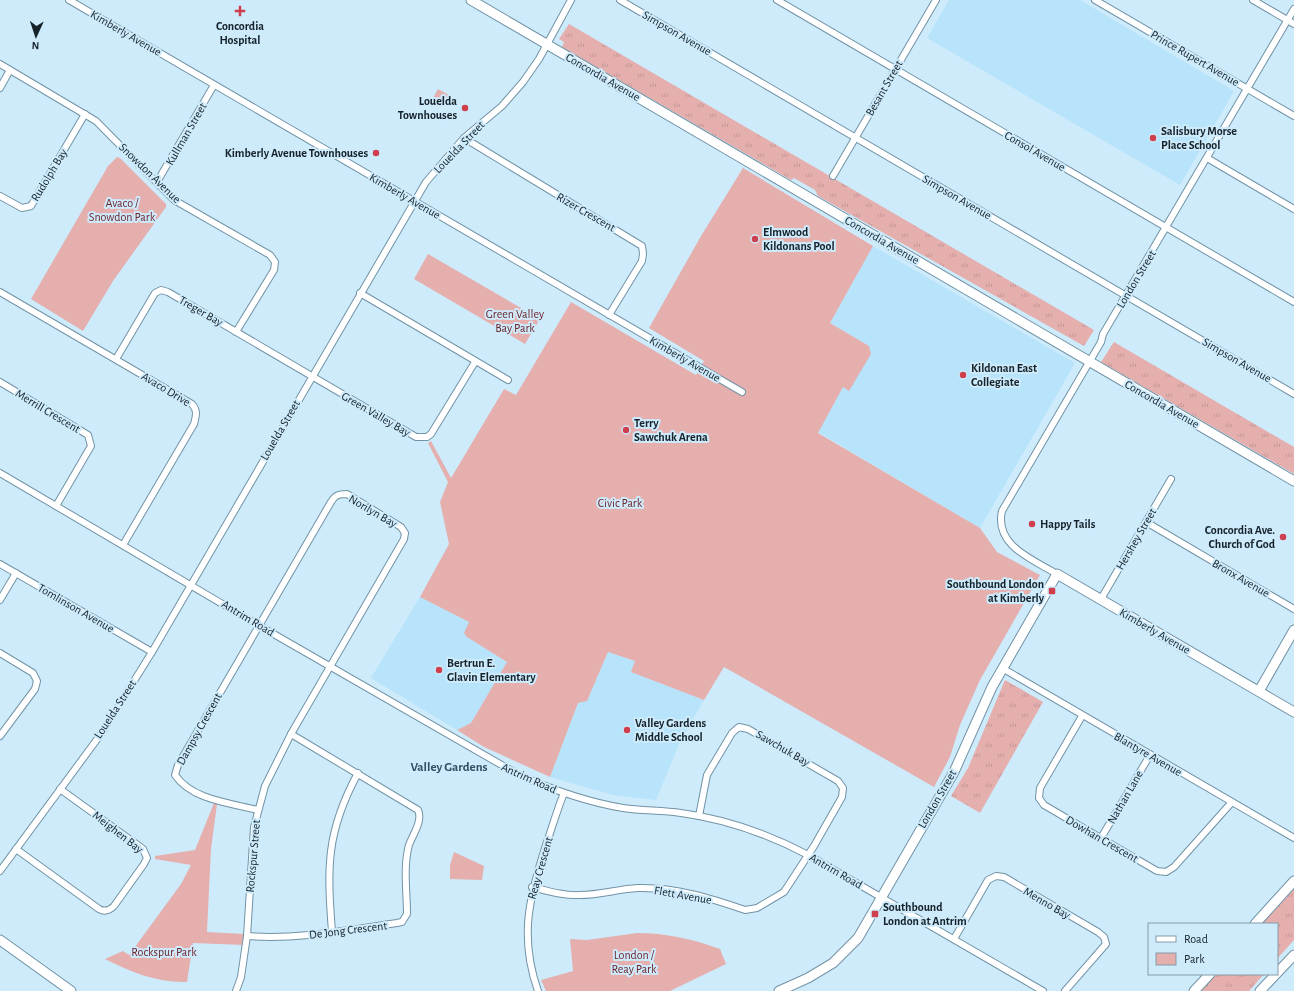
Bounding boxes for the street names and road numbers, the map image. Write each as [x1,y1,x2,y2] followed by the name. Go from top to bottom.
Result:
[88,8,164,59] street label: Kimberly Avenue
[640,8,714,58] street label: Simpson Avenue
[1149,28,1241,88] street label: Prince Rupert Avenue
[564,51,642,103] street label: Concordia Avenue
[863,58,905,118] street label: Besant Street
[163,101,209,167] street label: Kullman Street
[431,119,487,175] street label: Louelda Street
[1002,129,1068,173] street label: Consol Avenue
[117,141,183,205] street label: Snowdon Avenue
[29,147,70,204] street label: Rudolph Bay
[367,171,443,222] street label: Kimberly Avenue
[920,172,994,222] street label: Simpson Avenue
[555,190,618,234] street label: Rizer Crescent
[843,214,921,266] street label: Concordia Avenue
[1114,248,1158,310] street label: London Street
[176,294,225,329] street label: Treger Bay
[647,334,723,385] street label: Kimberly Avenue
[1200,335,1274,385] street label: Simpson Avenue
[140,370,192,408] street label: Avaco Drive
[1123,378,1201,430] street label: Concordia Avenue
[13,387,83,435] street label: Merrill Crescent
[339,389,412,439] street label: Green Valley Bay
[258,398,302,462] street label: Louelda Street
[346,492,399,530] street label: Norilyn Bay
[1114,506,1159,572] street label: Hershey Street
[1210,557,1272,599] street label: Bronx Avenue
[36,581,116,635] street label: Tomlinson Avenue
[220,598,276,638] street label: Antrim Road
[1117,606,1193,657] street label: Kimberly Avenue
[92,677,138,740] street label: Louelda Street
[174,691,225,768] street label: Dampsy Crescent
[753,728,812,769] street label: Sawchuk Bay
[1111,730,1184,779] street label: Blantyre Avenue
[500,761,558,795] street label: Antrim Road
[916,768,959,830] street label: London Street
[1105,768,1145,826] street label: Nathan Lane
[90,809,146,856] street label: Meighen Bay
[1064,813,1140,865] street label: Dowhan Crescent
[244,819,262,893] street label: Rockspur Street
[525,835,556,901] street label: Reay Crescent
[807,851,865,891] street label: Antrim Road
[653,884,713,906] street label: Flett Avenue
[1021,885,1072,922] street label: Menno Bay
[308,919,388,941] street label: De Jong Crescent

